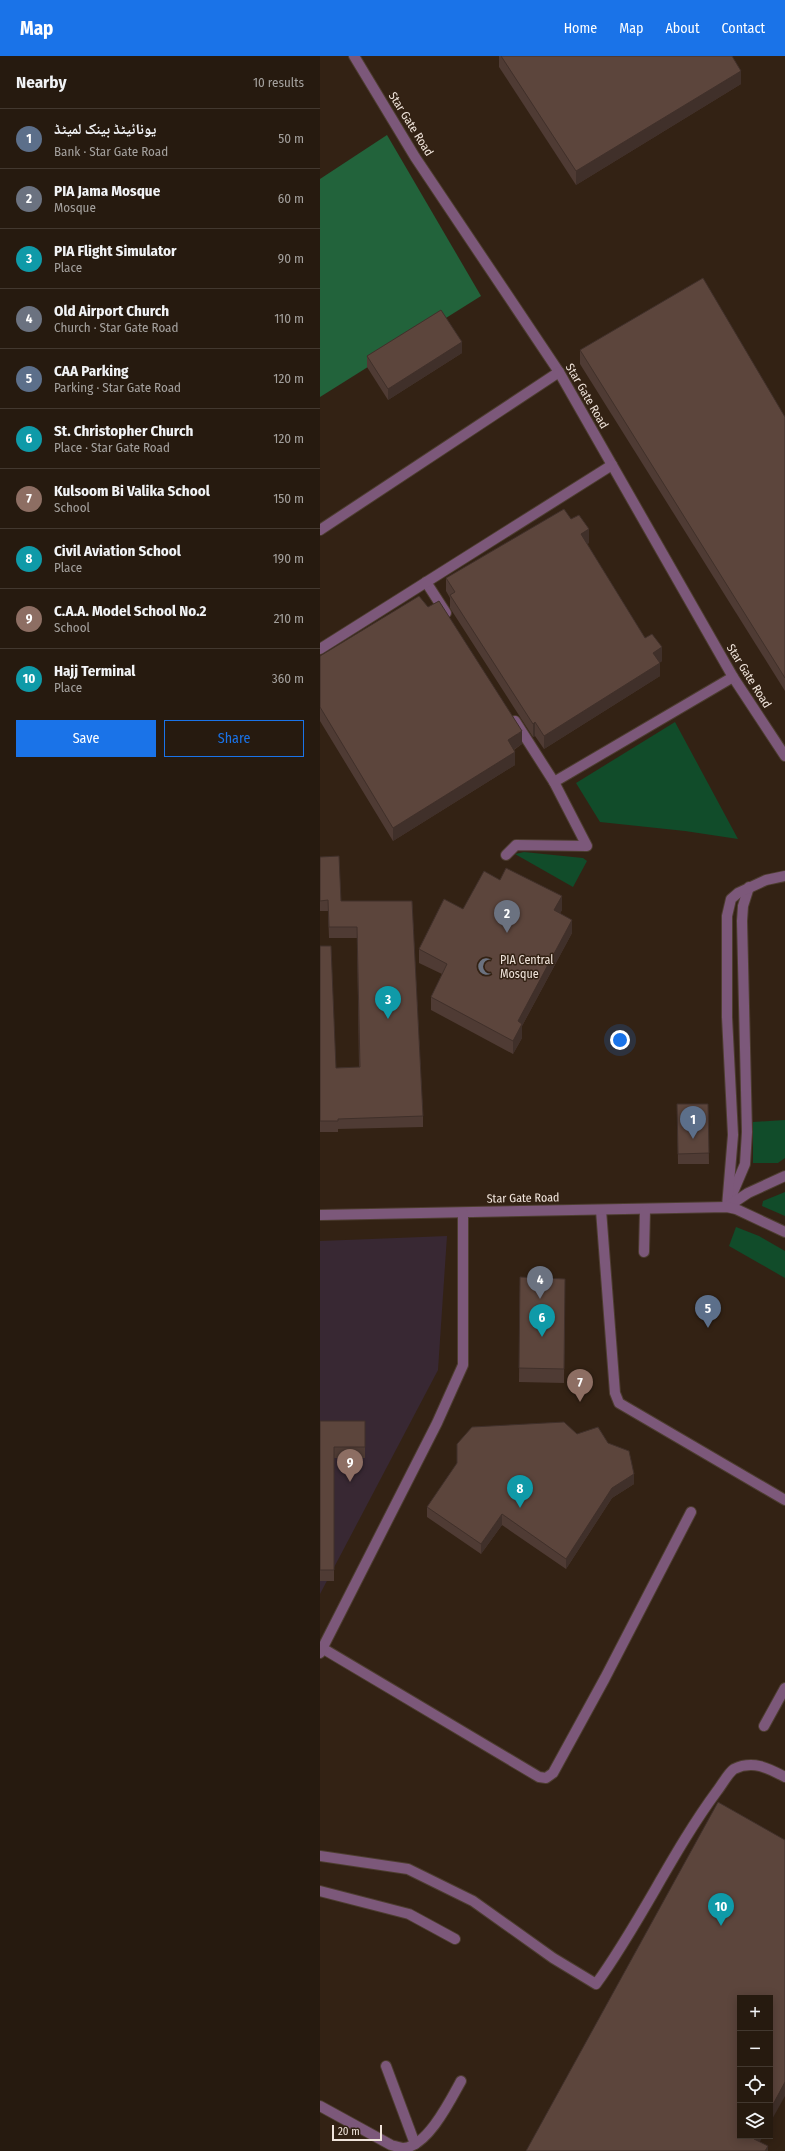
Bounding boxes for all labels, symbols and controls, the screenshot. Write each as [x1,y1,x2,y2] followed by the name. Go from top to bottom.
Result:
[20,17,53,40] text: Map
[564,20,597,37] text: Home
[619,20,643,37] text: Map
[665,20,700,37] text: About
[722,20,765,37] text: Contact
[16,72,67,93] text: Nearby
[253,75,304,90] text: 10 results
[386,89,436,159] street label: Star Gate Road
[54,120,156,138] text: یونائیٹڈ بینک لمیٹڈ
[26,131,32,146] text: 1
[278,131,304,146] text: 50 m
[54,144,168,159] text: Bank · Star Gate Road
[54,182,160,200] text: PIA Jama Mosque
[26,191,32,206] text: 2
[278,191,304,206] text: 60 m
[54,200,96,215] text: Mosque
[54,242,177,260] text: PIA Flight Simulator
[26,251,32,266] text: 3
[278,251,304,266] text: 90 m
[54,260,82,275] text: Place
[54,302,169,320] text: Old Airport Church
[26,311,32,326] text: 4
[274,311,304,326] text: 110 m
[54,320,178,335] text: Church · Star Gate Road
[563,361,611,431] street label: Star Gate Road
[54,362,129,380] text: CAA Parking
[26,371,32,386] text: 5
[273,371,304,386] text: 120 m
[54,380,181,395] text: Parking · Star Gate Road
[54,422,193,440] text: St. Christopher Church
[26,431,32,446] text: 6
[273,431,304,446] text: 120 m
[54,440,170,455] text: Place · Star Gate Road
[54,482,210,500] text: Kulsoom Bi Valika School
[26,491,32,506] text: 7
[273,491,304,506] text: 150 m
[54,500,90,515] text: School
[54,542,181,560] text: Civil Aviation School
[26,551,32,566] text: 8
[273,551,304,566] text: 190 m
[54,560,82,575] text: Place
[54,602,207,620] text: C.A.A. Model School No.2
[26,611,32,626] text: 9
[274,611,304,626] text: 210 m
[54,620,90,635] text: School
[724,641,774,711] street label: Star Gate Road
[54,662,135,680] text: Hajj Terminal
[23,671,35,686] text: 10
[272,671,304,686] text: 360 m
[54,680,82,695] text: Place
[16,720,156,757] button: Save
[164,720,304,757] button: Share
[494,900,520,933] pin: 2
[500,953,553,981] place label: PIA Central Mosque
[477,957,497,977] mosque icon: PIA Central Mosque
[375,986,401,1019] pin: 3
[610,1030,630,1050] your location
[680,1106,706,1139] pin: 1
[486,1190,560,1206] street label: Star Gate Road
[527,1266,553,1299] pin: 4
[695,1295,721,1328] pin: 5
[529,1304,555,1337] pin: 6
[567,1369,593,1402] pin: 7
[337,1449,363,1482] pin: 9
[507,1475,533,1508] pin: 8
[708,1893,734,1926] pin: 10
[737,1995,773,2139] map controls
[737,1995,773,2031] button: +
[737,2031,773,2067] button: −
[737,2067,773,2103] button: locate
[737,2103,773,2139] button: layers
[332,2123,382,2142] scale bar
[338,2125,360,2138] text: 20 m

